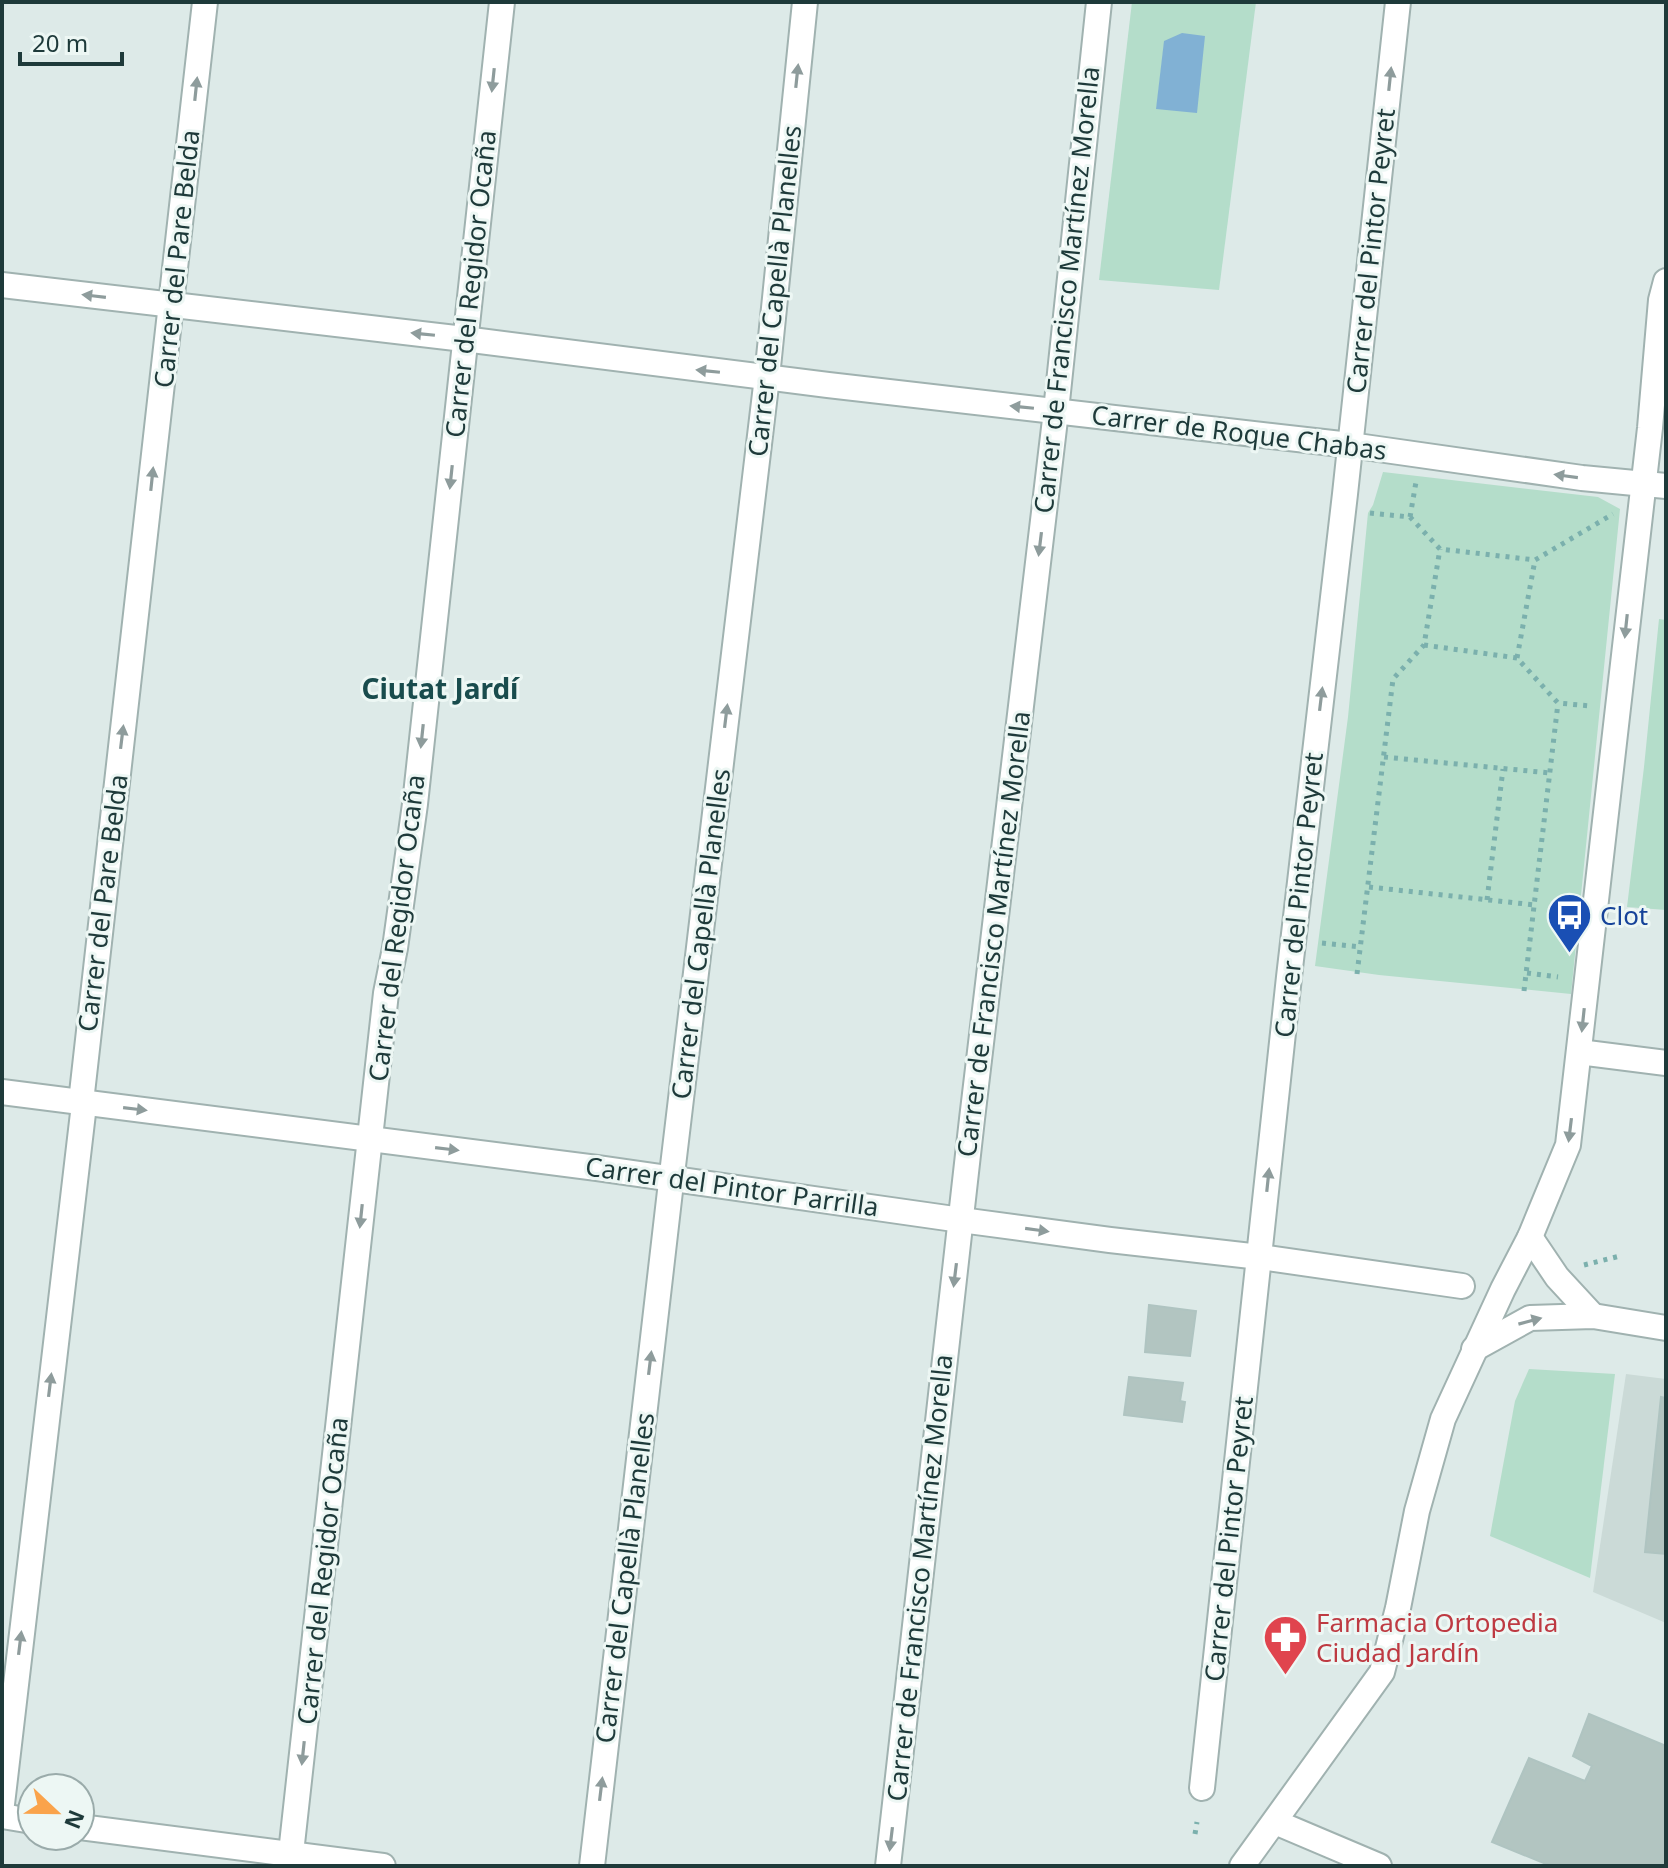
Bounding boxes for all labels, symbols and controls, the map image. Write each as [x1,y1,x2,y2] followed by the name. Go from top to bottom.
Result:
[20,16,122,66] scale bar
[32,26,88,59] text: 20 m
[791,63,804,88] one-way arrow
[1025,65,1107,515] street label: Carrer de Francisco Martínez Morella
[1383,66,1396,91] one-way arrow
[486,67,499,92] one-way arrow
[189,76,202,101] one-way arrow
[1337,106,1403,395] street label: Carrer del Pintor Peyret
[739,123,809,458] street label: Carrer del Capellà Planelles
[145,128,207,390] street label: Carrer del Pare Belda
[436,128,504,439] street label: Carrer del Regidor Ocaña
[81,289,106,302] one-way arrow
[410,328,435,341] one-way arrow
[695,364,720,377] one-way arrow
[1090,396,1389,468] street label: Carrer de Roque Chabas
[1009,400,1034,413] one-way arrow
[444,465,457,490] one-way arrow
[145,466,158,491] one-way arrow
[1553,469,1578,482] one-way arrow
[1033,531,1046,556] one-way arrow
[1620,614,1633,639] one-way arrow
[362,669,520,707] district label: Ciutat Jardí
[1315,686,1328,711] one-way arrow
[720,703,733,728] one-way arrow
[948,709,1038,1159] street label: Carrer de Francisco Martínez Morella
[116,724,129,749] one-way arrow
[415,724,428,749] one-way arrow
[1265,750,1331,1039] street label: Carrer del Pintor Peyret
[662,766,738,1101] street label: Carrer del Capellà Planelles
[68,772,136,1034] street label: Carrer del Pare Belda
[359,772,433,1083] street label: Carrer del Regidor Ocaña
[1545,892,1593,955] bus stop icon: Clot
[1600,897,1648,933] place label: Clot
[1577,1008,1590,1033] one-way arrow
[123,1102,148,1115] one-way arrow
[1563,1118,1576,1143] one-way arrow
[435,1142,460,1155] one-way arrow
[583,1148,881,1224] street label: Carrer del Pintor Parrilla
[1261,1167,1274,1192] one-way arrow
[355,1204,368,1229] one-way arrow
[1025,1224,1050,1237] one-way arrow
[948,1263,961,1288] one-way arrow
[1518,1315,1543,1327] one-way arrow
[644,1350,657,1375] one-way arrow
[878,1353,960,1803] street label: Carrer de Francisco Martínez Morella
[44,1372,57,1397] one-way arrow
[1195,1394,1261,1683] street label: Carrer del Pintor Peyret
[586,1410,662,1745] street label: Carrer del Capellà Planelles
[288,1415,356,1726] street label: Carrer del Regidor Ocaña
[1316,1604,1558,1670] place label: Farmacia Ortopedia Ciudad Jardín
[1261,1614,1309,1677] pharmacy icon: Farmacia Ortopedia Ciudad Jardín
[13,1630,26,1655] one-way arrow
[297,1741,310,1766] one-way arrow
[16,1772,96,1852] north arrow
[594,1776,607,1801] one-way arrow
[58,1806,93,1834] text: N
[884,1827,897,1852] one-way arrow

